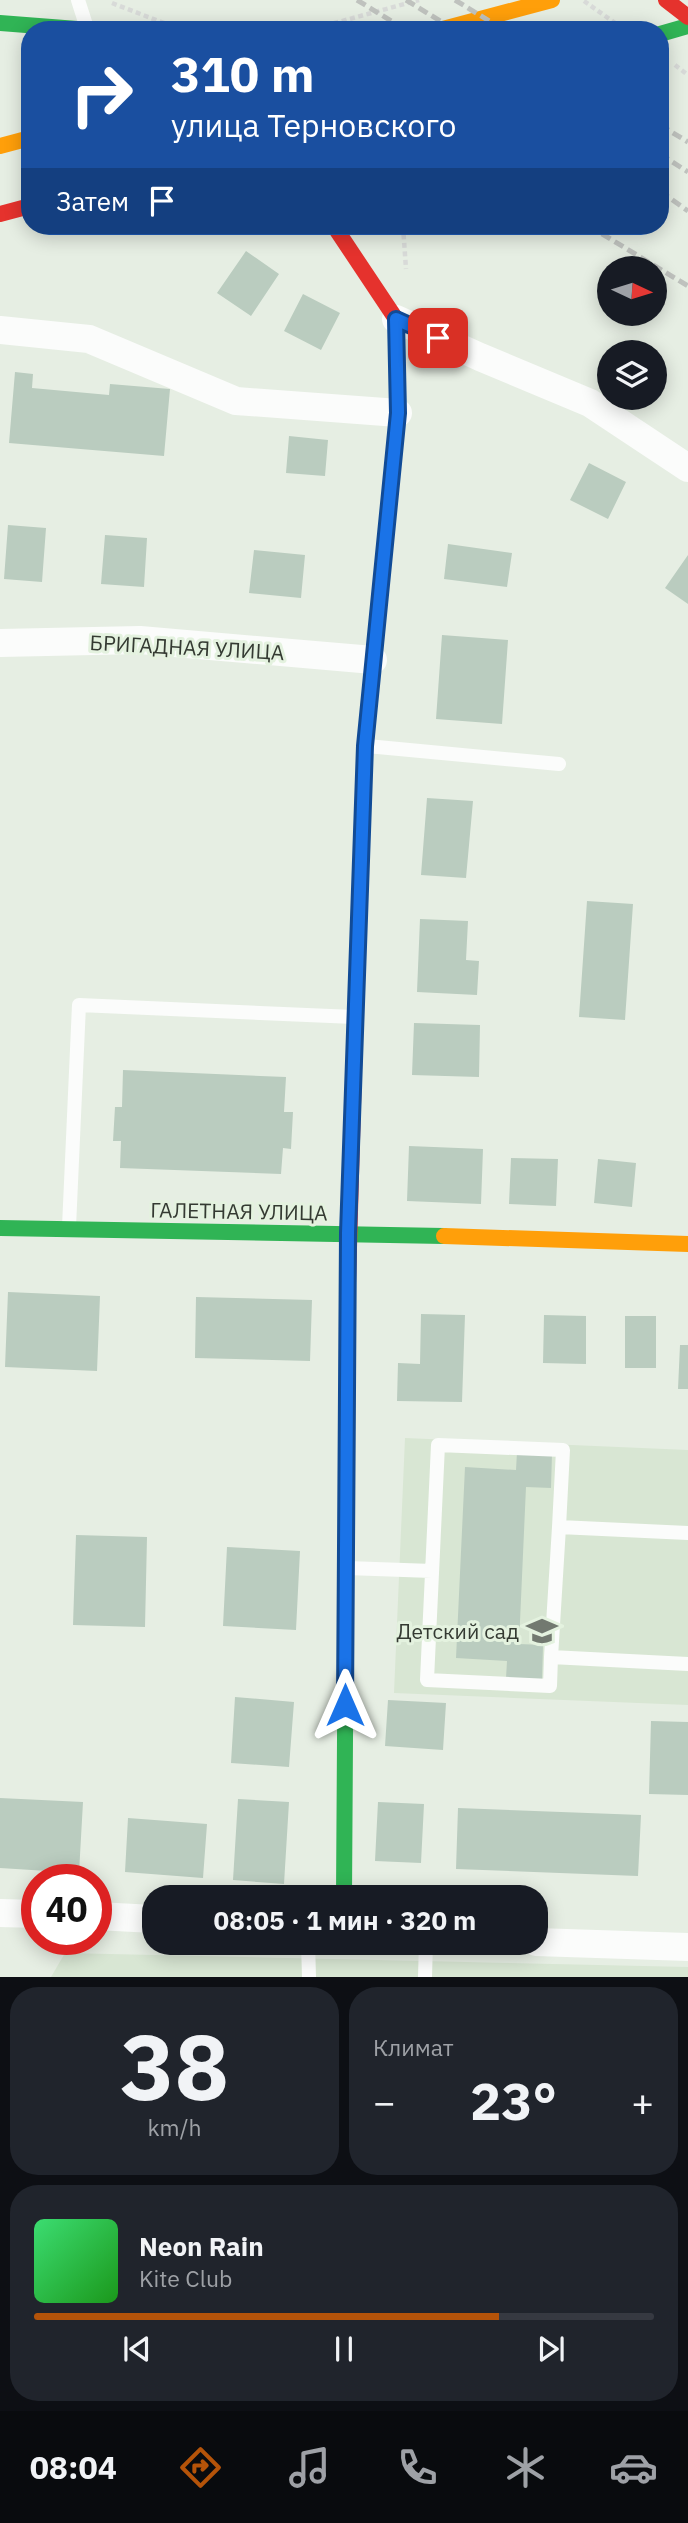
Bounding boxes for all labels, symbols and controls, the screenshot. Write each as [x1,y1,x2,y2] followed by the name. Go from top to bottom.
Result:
[171,42,315,105] text: 310 m
[56,49,147,140] icon: right
[171,104,456,146] text: улица Терновского
[143,182,181,220] icon: arrive
[56,184,129,218] text: Затем
[597,256,667,326] north arrow
[597,256,667,410] map controls
[408,308,468,368] pin
[419,319,457,357] icon: arrive
[597,340,667,410] button: layers
[89,628,285,666] street label: БРИГАДНАЯ УЛИЦА
[150,1195,328,1227] street label: ГАЛЕТНАЯ УЛИЦА
[525,1614,559,1648] school or university icon: Детский сад
[396,1617,519,1645] place label: Детский сад
[308,1668,382,1742] position arrow
[21,1864,112,1955] speed limit sign: 40
[214,1903,476,1937] text: 08:05 · 1 мин · 320 m
[120,2007,229,2125] text: 38
[373,2032,454,2062] text: Климат
[470,2067,557,2134] text: 23°
[373,2077,396,2126] text: −
[631,2077,654,2126] text: +
[147,2112,202,2142] text: km/h
[139,2229,264,2263] text: Neon Rain
[139,2263,232,2293] text: Kite Club
[118,2330,156,2368] icon: previous
[325,2330,363,2368] icon: pause
[532,2330,570,2368] icon: next
[176,2443,225,2492] icon: directions
[285,2443,334,2492] icon: music
[393,2443,442,2492] icon: phone
[501,2443,550,2492] icon: climate
[609,2443,658,2492] icon: car
[30,2446,117,2488] text: 08:04

